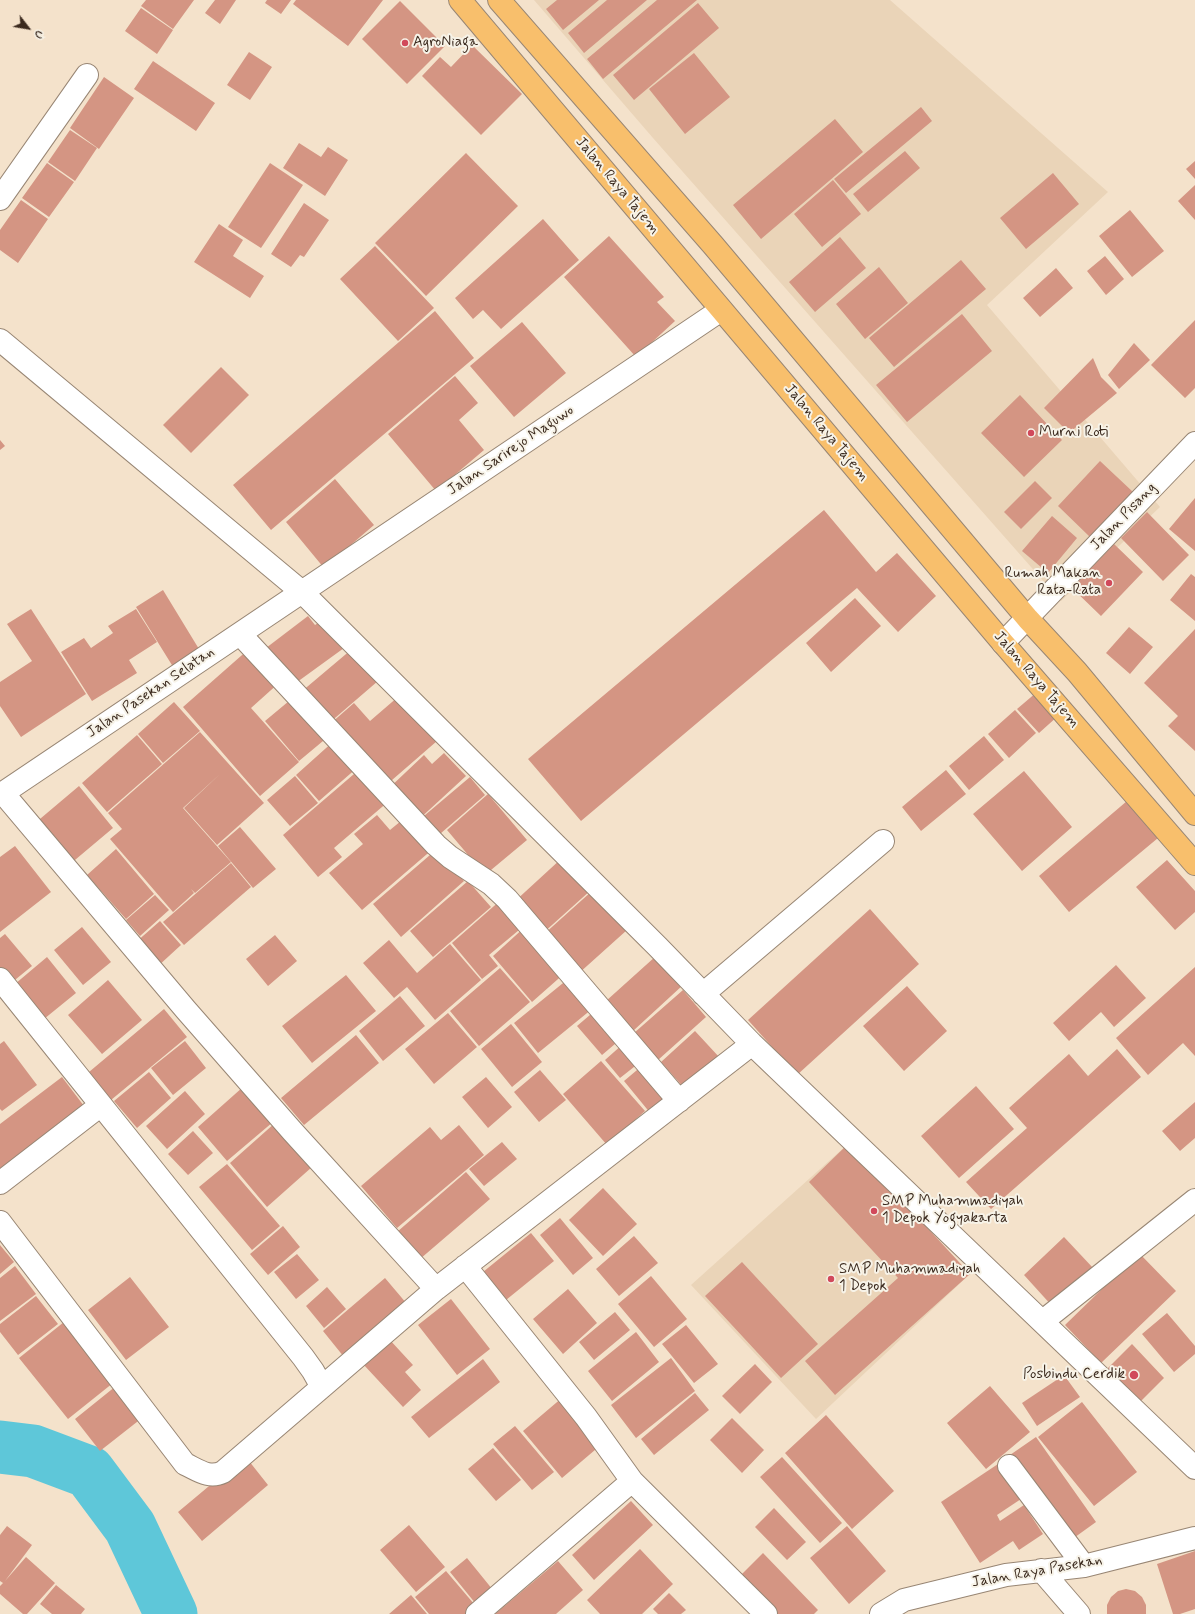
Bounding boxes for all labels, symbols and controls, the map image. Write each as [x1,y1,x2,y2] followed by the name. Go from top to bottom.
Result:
[8,8,48,48] north arrow
[30,28,46,41] text: U
[413,34,478,52] place label: AgroNiaga
[400,38,410,48] marker: AgroNiaga
[571,134,663,238] street label: Jalan Raya Tajem
[780,381,872,485] street label: Jalan Raya Tajem
[444,402,578,500] street label: Jalan Sarirejo Maguwo
[1039,424,1108,442] place label: Murni Roti
[1026,428,1036,438] marker: Murni Roti
[1087,479,1161,555] street label: Jalan Pisang
[1005,565,1101,600] place label: Rumah Makan Rata-Rata
[1104,578,1114,588] marker: Rumah Makan Rata-Rata
[989,628,1083,732] street label: Jalan Raya Tajem
[84,644,218,742] street label: Jalan Pasekan Selatan
[882,1193,1023,1228] place label: SMP Muhammadiyah 1 Depok Yogyakarta
[869,1206,879,1216] marker: SMP Muhammadiyah 1 Depok Yogyakarta
[839,1261,980,1296] place label: SMP Muhammadiyah 1 Depok
[826,1274,836,1284] marker: SMP Muhammadiyah 1 Depok
[1023,1366,1125,1384] place label: Posbindu Cerdik
[1128,1369,1140,1381] marker: Posbindu Cerdik
[970,1552,1104,1592] street label: Jalan Raya Pasekan

